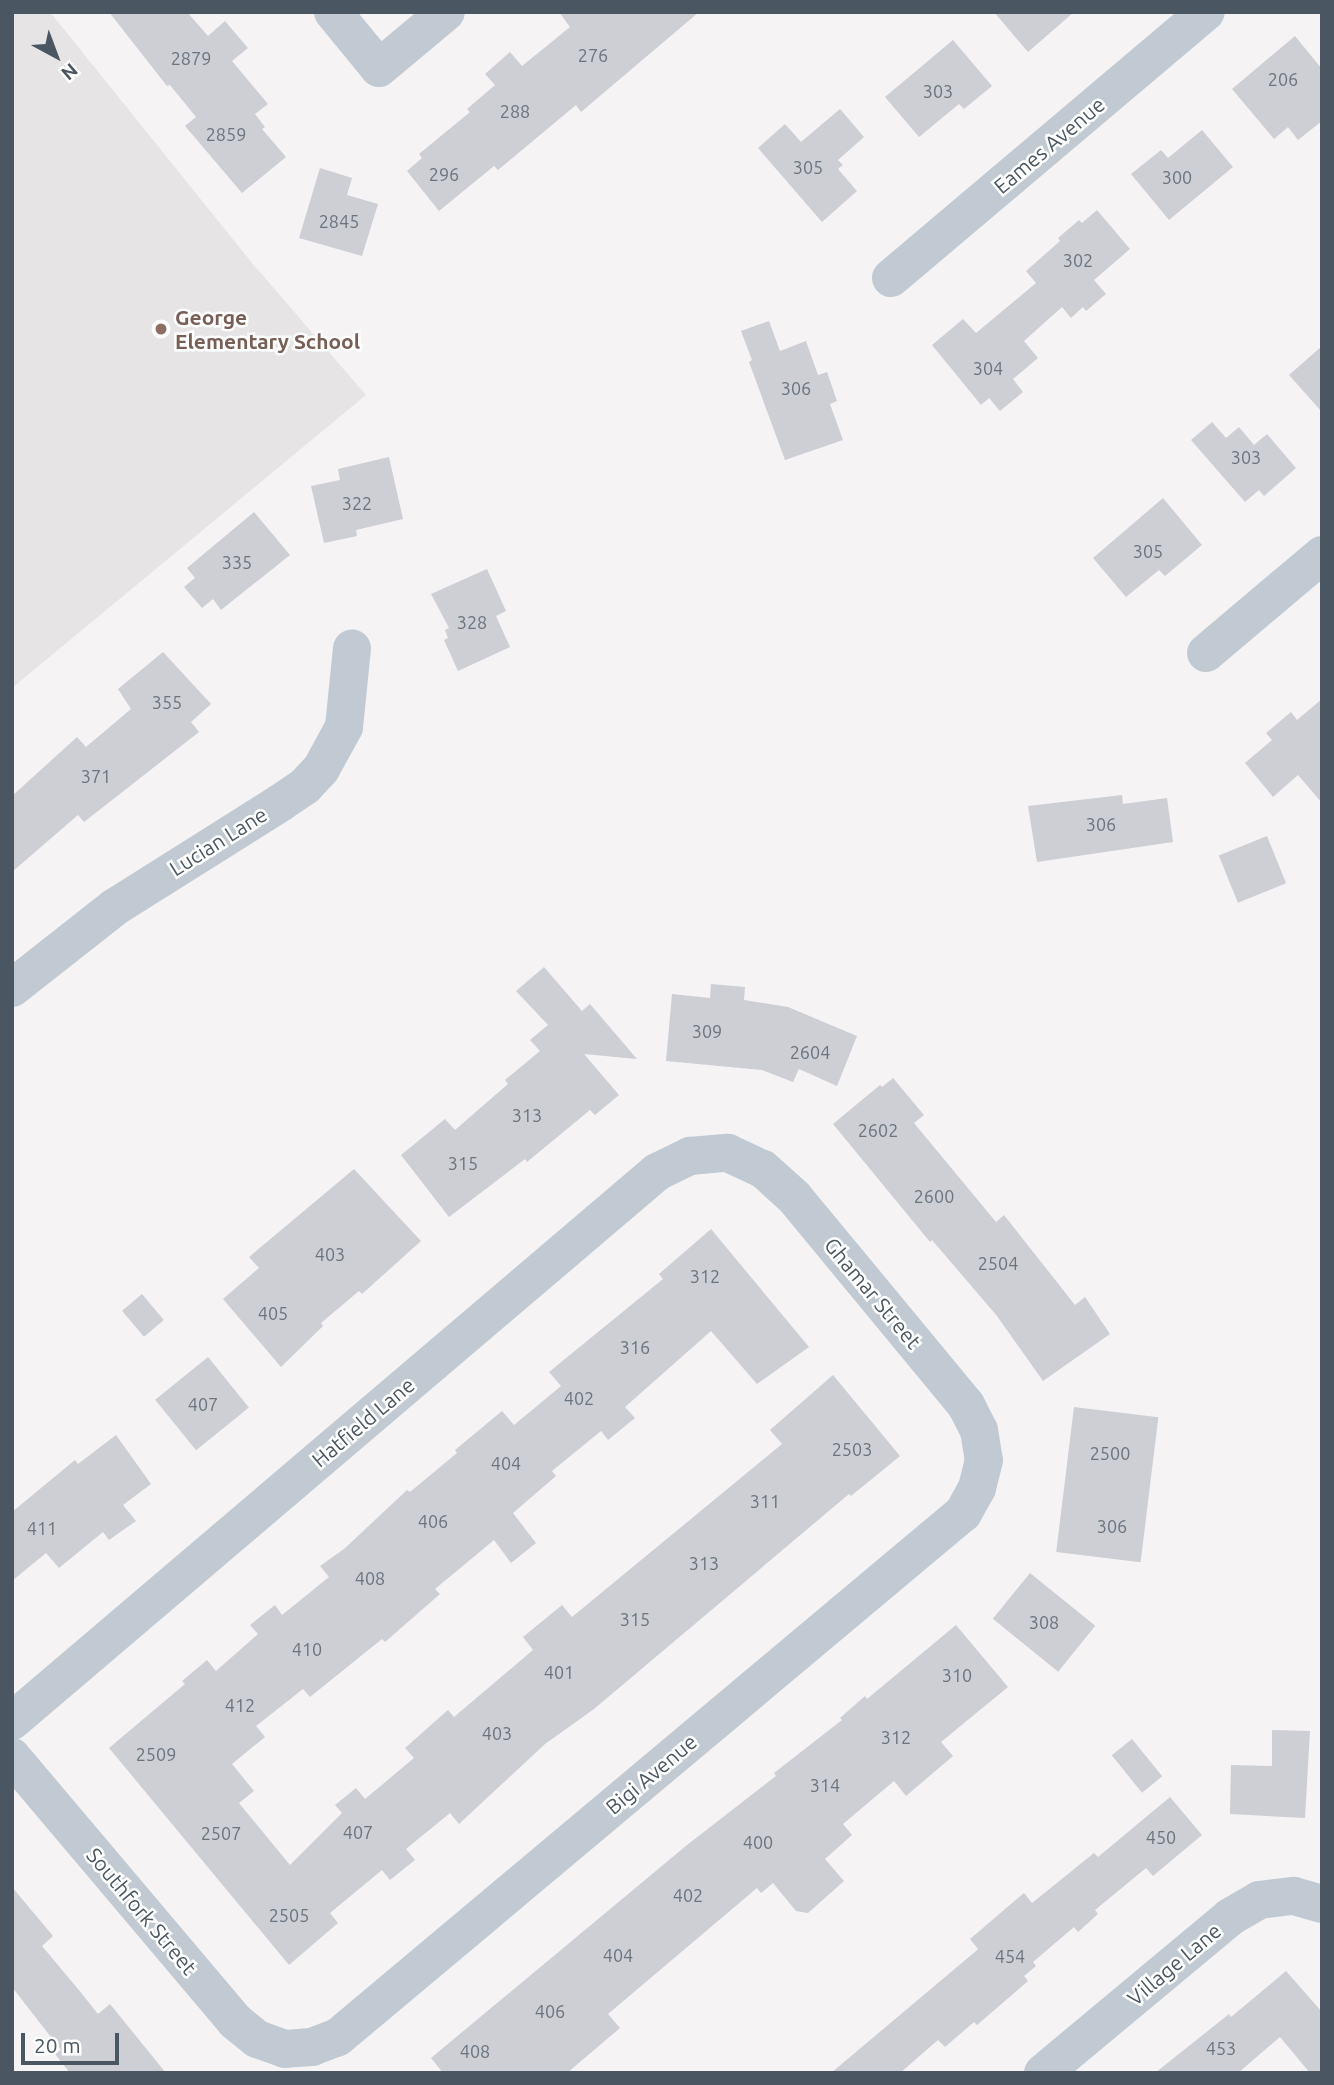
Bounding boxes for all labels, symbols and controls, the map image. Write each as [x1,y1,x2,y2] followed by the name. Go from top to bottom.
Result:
[21,21,91,91] north arrow
[578,44,608,66] house number: 276
[171,47,211,69] house number: 2879
[57,59,82,85] text: N
[1268,68,1298,90] house number: 206
[923,80,953,102] house number: 303
[988,91,1110,199] street label: Eames Avenue
[500,100,530,122] house number: 288
[206,123,246,145] house number: 2859
[793,156,823,178] house number: 305
[429,163,459,185] house number: 296
[1162,166,1192,188] house number: 300
[319,210,359,232] house number: 2845
[1063,249,1093,271] house number: 302
[175,304,360,354] place label: George Elementary School
[153,321,169,337] marker: George Elementary School
[973,357,1003,379] house number: 304
[781,377,811,399] house number: 306
[1231,446,1261,468] house number: 303
[342,492,372,514] house number: 322
[1133,540,1163,562] house number: 305
[222,551,252,573] house number: 335
[457,611,487,633] house number: 328
[152,691,182,713] house number: 355
[81,765,111,787] house number: 371
[165,801,271,881] street label: Lucian Lane
[1086,813,1116,835] house number: 306
[692,1020,722,1042] house number: 309
[790,1041,830,1063] house number: 2604
[512,1104,542,1126] house number: 313
[858,1119,898,1141] house number: 2602
[448,1152,478,1174] house number: 315
[914,1185,954,1207] house number: 2600
[819,1232,927,1354] street label: Ghamar Street
[315,1243,345,1265] house number: 403
[978,1252,1018,1274] house number: 2504
[690,1265,720,1287] house number: 312
[258,1302,288,1324] house number: 405
[620,1336,650,1358] house number: 316
[307,1372,419,1472] street label: Hatfield Lane
[564,1387,594,1409] house number: 402
[188,1393,218,1415] house number: 407
[832,1438,872,1460] house number: 2503
[1090,1442,1130,1464] house number: 2500
[491,1452,521,1474] house number: 404
[750,1490,780,1512] house number: 311
[418,1510,448,1532] house number: 406
[1097,1515,1127,1537] house number: 306
[27,1517,57,1539] house number: 411
[689,1552,719,1574] house number: 313
[355,1567,385,1589] house number: 408
[620,1608,650,1630] house number: 315
[1029,1611,1059,1633] house number: 308
[292,1638,322,1660] house number: 410
[544,1661,574,1683] house number: 401
[942,1664,972,1686] house number: 310
[225,1694,255,1716] house number: 412
[482,1722,512,1744] house number: 403
[881,1726,911,1748] house number: 312
[600,1729,702,1819] street label: Bigi Avenue
[136,1743,176,1765] house number: 2509
[810,1774,840,1796] house number: 314
[343,1821,373,1843] house number: 407
[201,1822,241,1844] house number: 2507
[1146,1826,1176,1848] house number: 450
[743,1831,773,1853] house number: 400
[82,1842,202,1980] street label: Southfork Street
[673,1884,703,1906] house number: 402
[269,1904,309,1926] house number: 2505
[1122,1918,1226,2010] street label: Village Lane
[603,1944,633,1966] house number: 404
[995,1945,1025,1967] house number: 454
[535,2000,565,2022] house number: 406
[24,2018,122,2062] scale bar
[34,2033,81,2057] text: 20 m
[1206,2037,1236,2059] house number: 453
[460,2040,490,2062] house number: 408

